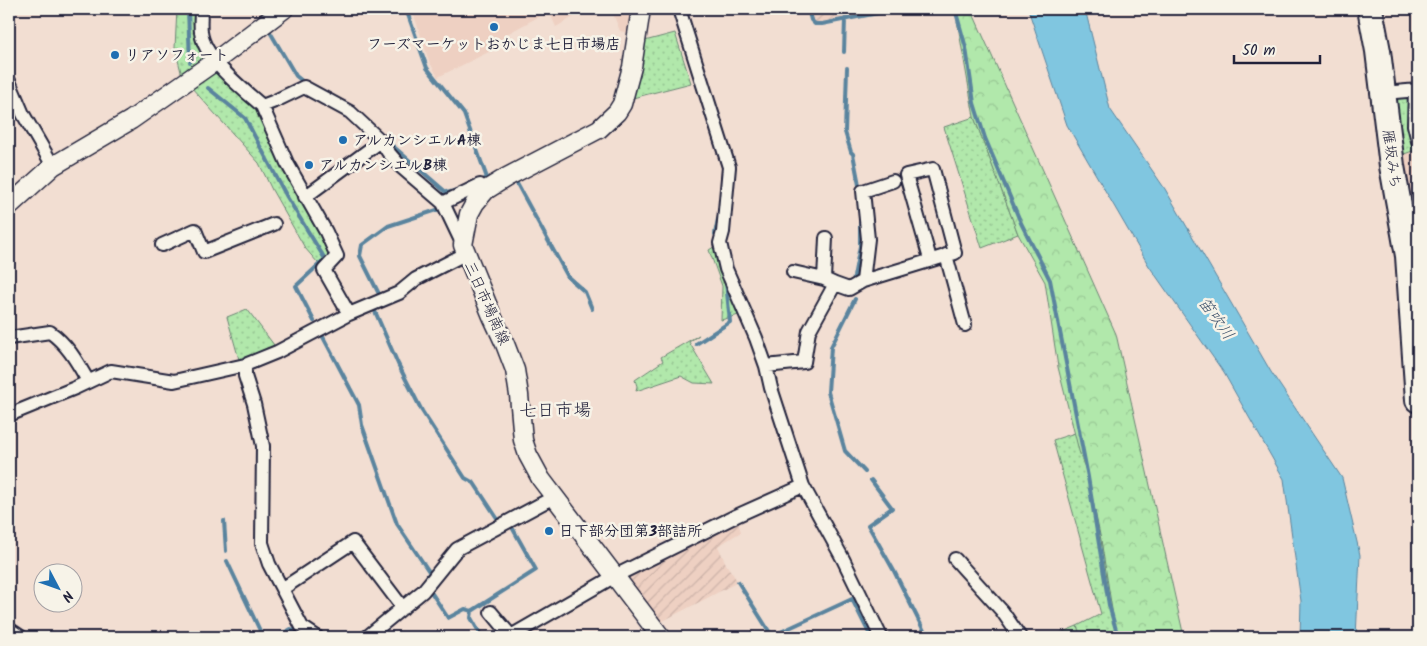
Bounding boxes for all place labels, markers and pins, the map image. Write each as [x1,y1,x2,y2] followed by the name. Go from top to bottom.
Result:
[488,21,500,33] marker: フーズマーケットおかじま七日市場店
[367,33,621,57] place label: フーズマーケットおかじま七日市場店
[125,44,229,68] place label: リアソフォート
[109,49,121,61] marker: リアソフォート
[353,129,482,153] place label: アルカンシエルA棟
[337,134,349,146] marker: アルカンシエルA棟
[319,154,447,178] place label: アルカンシエルB棟
[303,159,315,171] marker: アルカンシエルB棟
[559,520,702,544] place label: 日下部分団第3部詰所
[543,525,555,537] marker: 日下部分団第3部詰所

